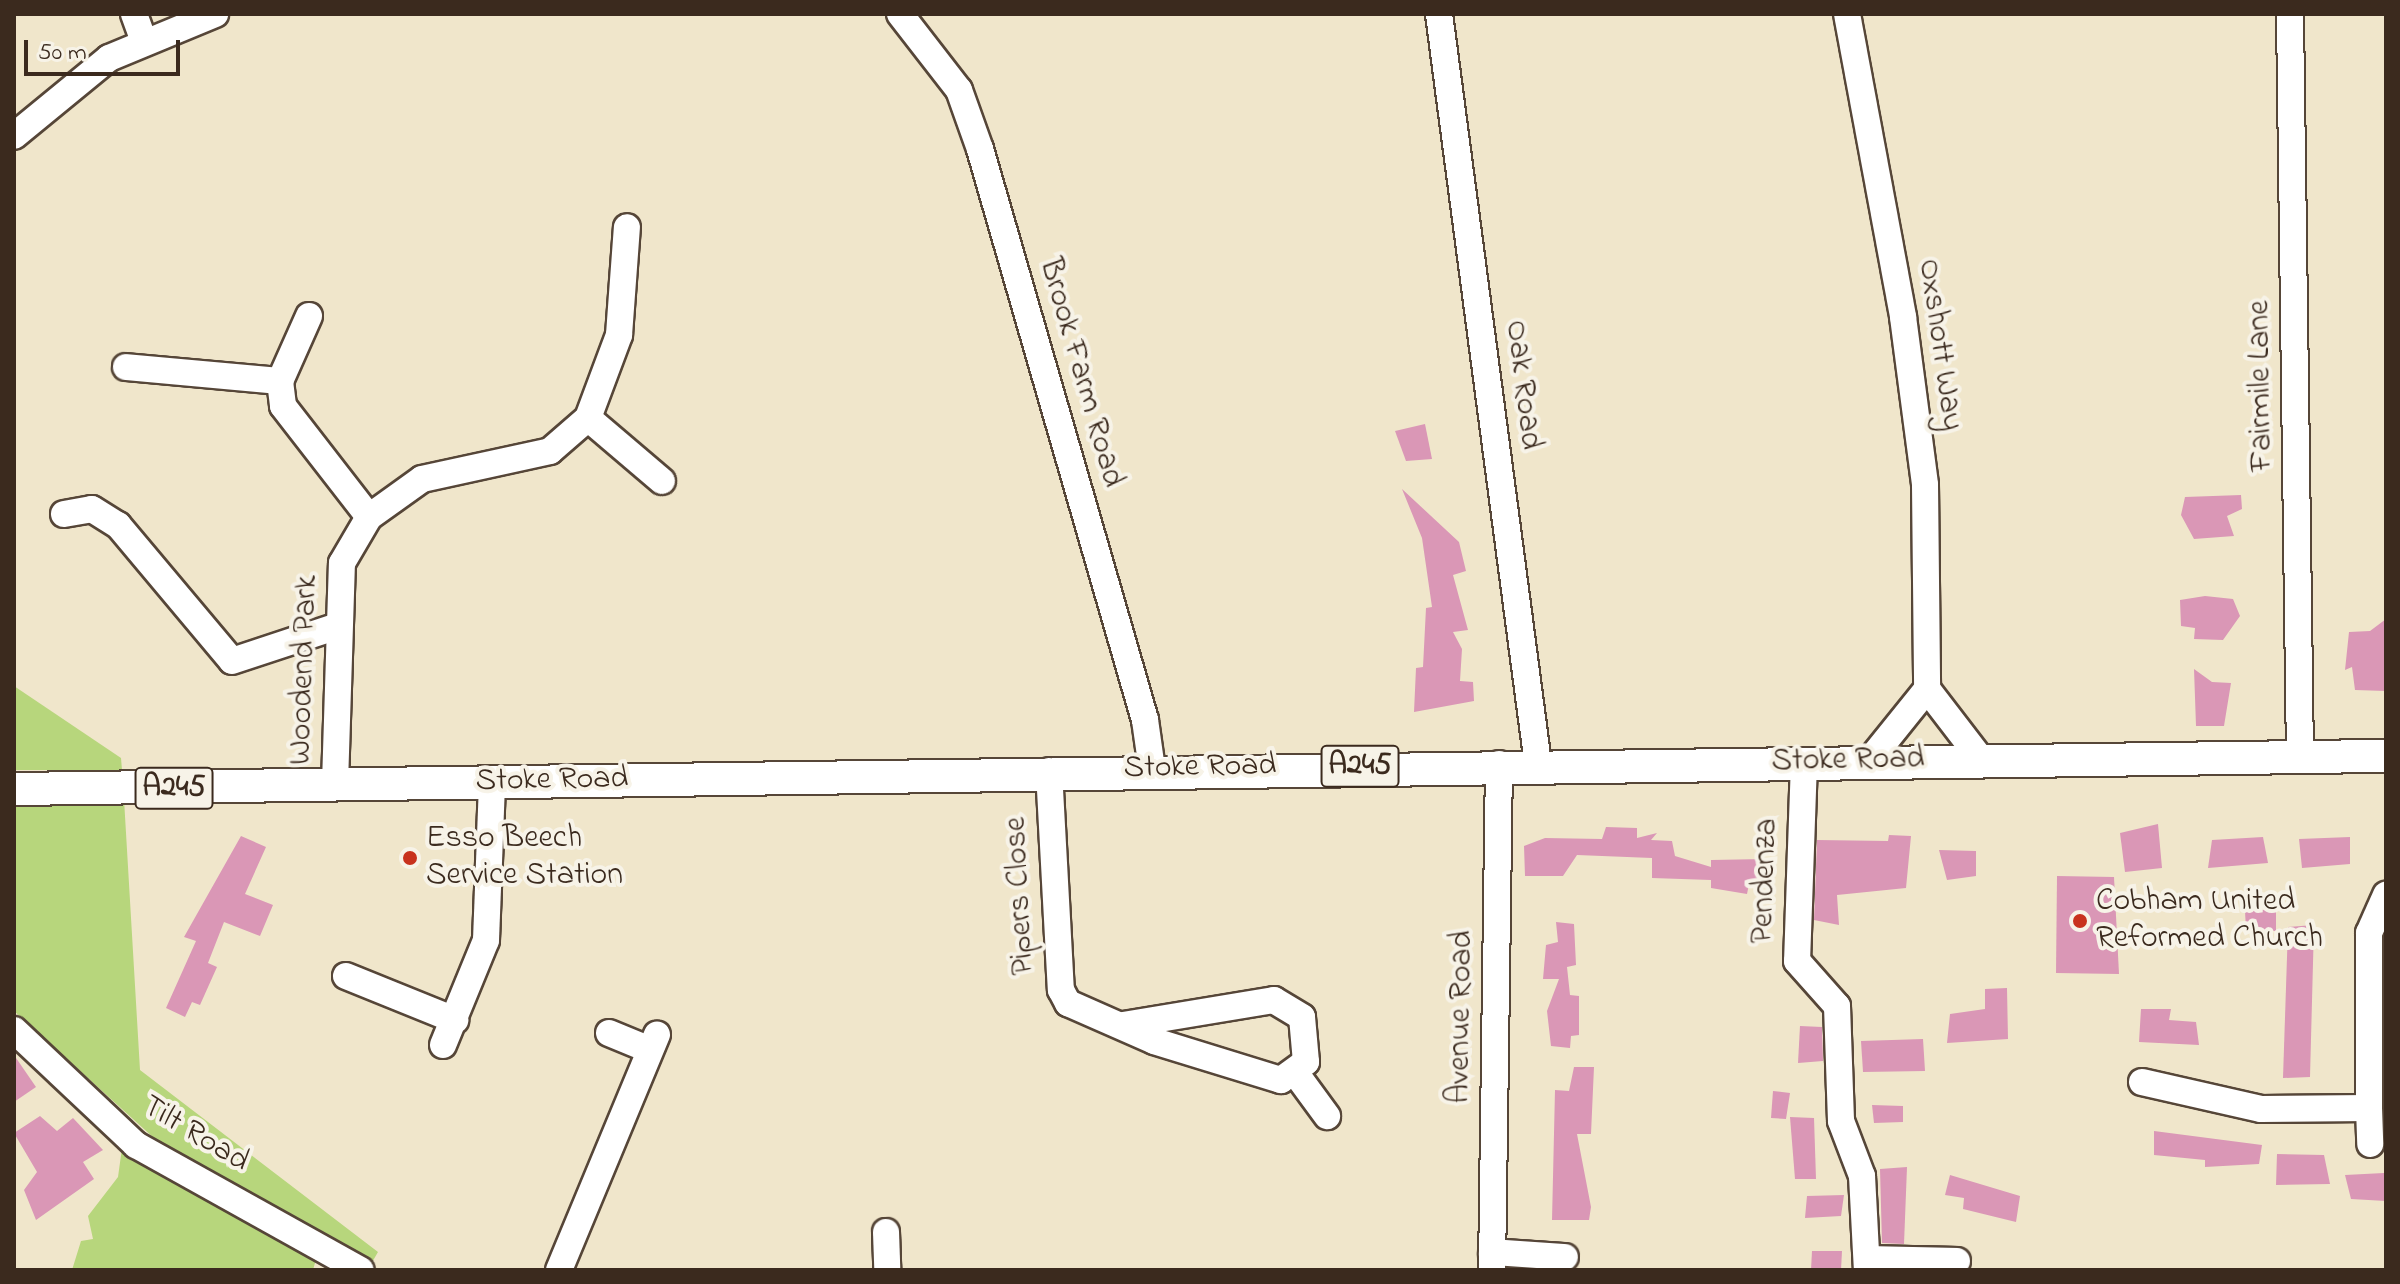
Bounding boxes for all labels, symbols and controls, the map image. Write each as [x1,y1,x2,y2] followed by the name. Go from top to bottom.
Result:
[28,24,184,74] scale bar
[38,36,87,71] text: 50 m
[1029,254,1131,492] street label: Brook Farm Road
[1908,257,1970,433] street label: Oxshott Way
[2241,300,2283,472] street label: Fairmile Lane
[1495,318,1549,452] street label: Oak Road
[282,574,328,766] street label: Woodend Park
[1320,740,1400,792] road number: A245
[1771,740,1925,782] street label: Stoke Road
[1123,747,1277,789] street label: Stoke Road
[475,760,629,802] street label: Stoke Road
[134,762,214,814] road number: A245
[998,816,1044,976] street label: Pipers Close
[1745,818,1787,944] street label: Pendenza
[426,821,623,896] place label: Esso Beech Service Station
[401,849,419,867] marker: Esso Beech Service Station
[2096,884,2323,959] place label: Cobham United Reformed Church
[2071,912,2089,930] marker: Cobham United Reformed Church
[1441,930,1483,1104] street label: Avenue Road
[135,1088,255,1182] street label: Tilt Road

